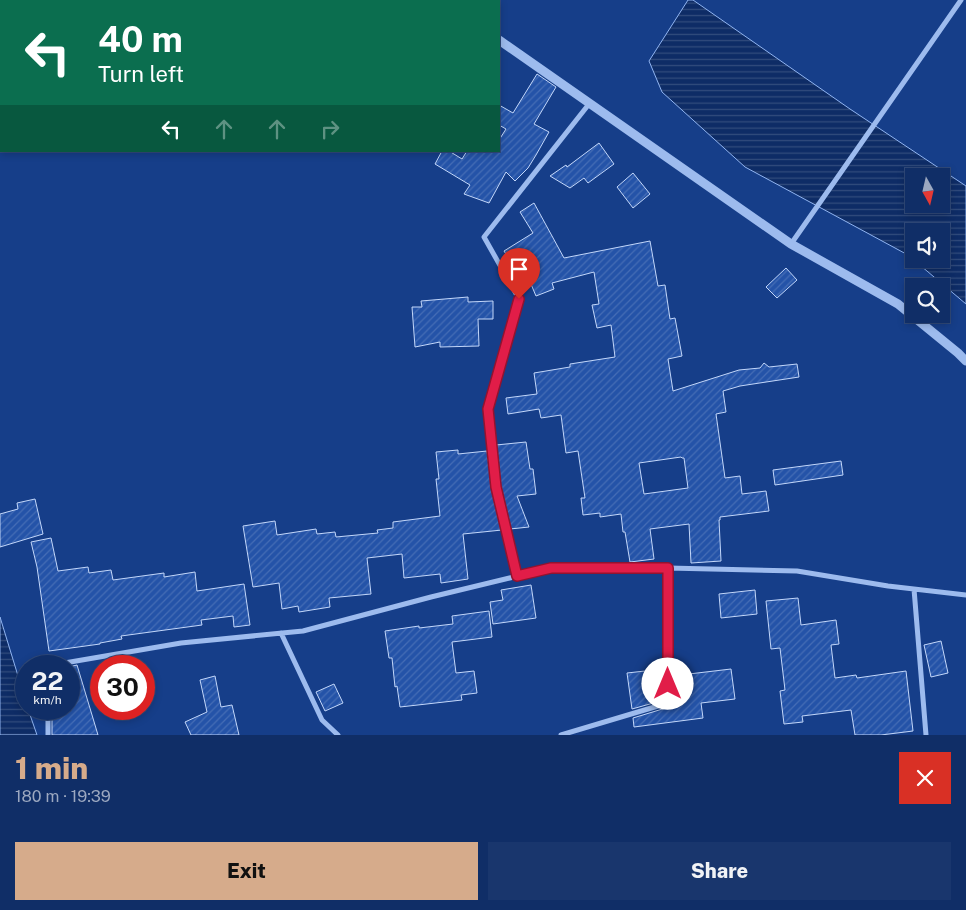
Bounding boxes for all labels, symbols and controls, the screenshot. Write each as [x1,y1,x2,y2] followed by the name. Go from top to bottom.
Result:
[98,19,183,60] text: 40 m
[15,20,80,85] icon: left
[98,61,184,87] text: Turn left
[157,115,185,143] icon: left
[210,115,238,143] icon: ahead
[263,115,291,143] icon: ahead
[316,115,344,143] icon: right
[905,168,950,212] north arrow
[905,168,950,323] map controls
[905,223,950,268] button: sound
[498,248,540,299] pin
[505,255,533,283] icon: arrive
[905,278,950,323] button: search
[90,655,155,720] speed limit sign: 30
[641,657,693,709] position arrow
[32,666,63,696] text: 22
[33,693,62,707] text: km/h
[15,750,88,786] text: 1 min
[899,752,951,804] button: close
[15,787,111,806] text: 180 m · 19:39
[15,842,478,900] button: Exit
[488,842,951,900] button: Share

